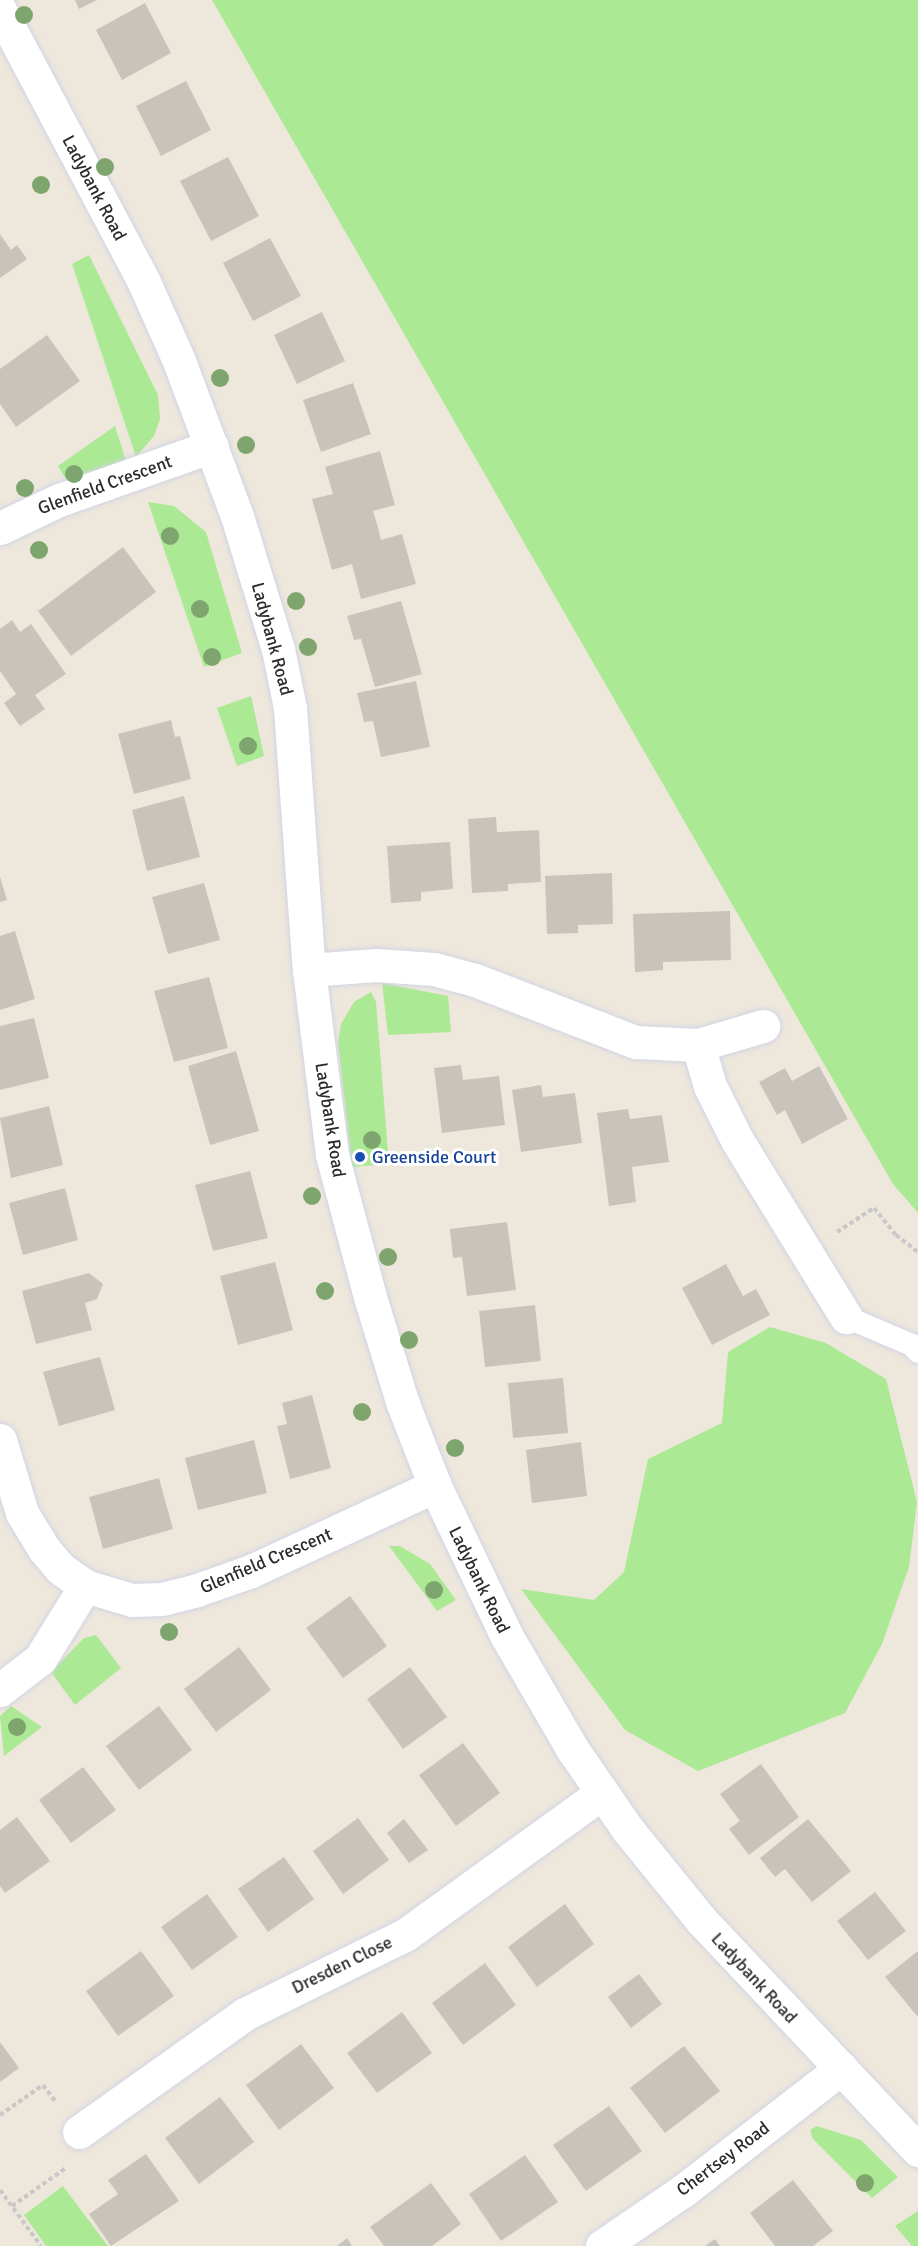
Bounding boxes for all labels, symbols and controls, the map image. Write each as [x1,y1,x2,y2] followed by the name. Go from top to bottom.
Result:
[57,132,131,244] street label: Ladybank Road
[35,451,175,519] street label: Glenfield Crescent
[247,580,297,698] street label: Ladybank Road
[310,1061,350,1179] street label: Ladybank Road
[372,1146,496,1168] place label: Greenside Court
[353,1150,367,1164] marker: Greenside Court
[197,1523,335,1599] street label: Glenfield Crescent
[444,1523,514,1637] street label: Ladybank Road
[706,1928,802,2028] street label: Ladybank Road
[288,1931,396,1999] street label: Dresden Close
[672,2117,774,2201] street label: Chertsey Road

